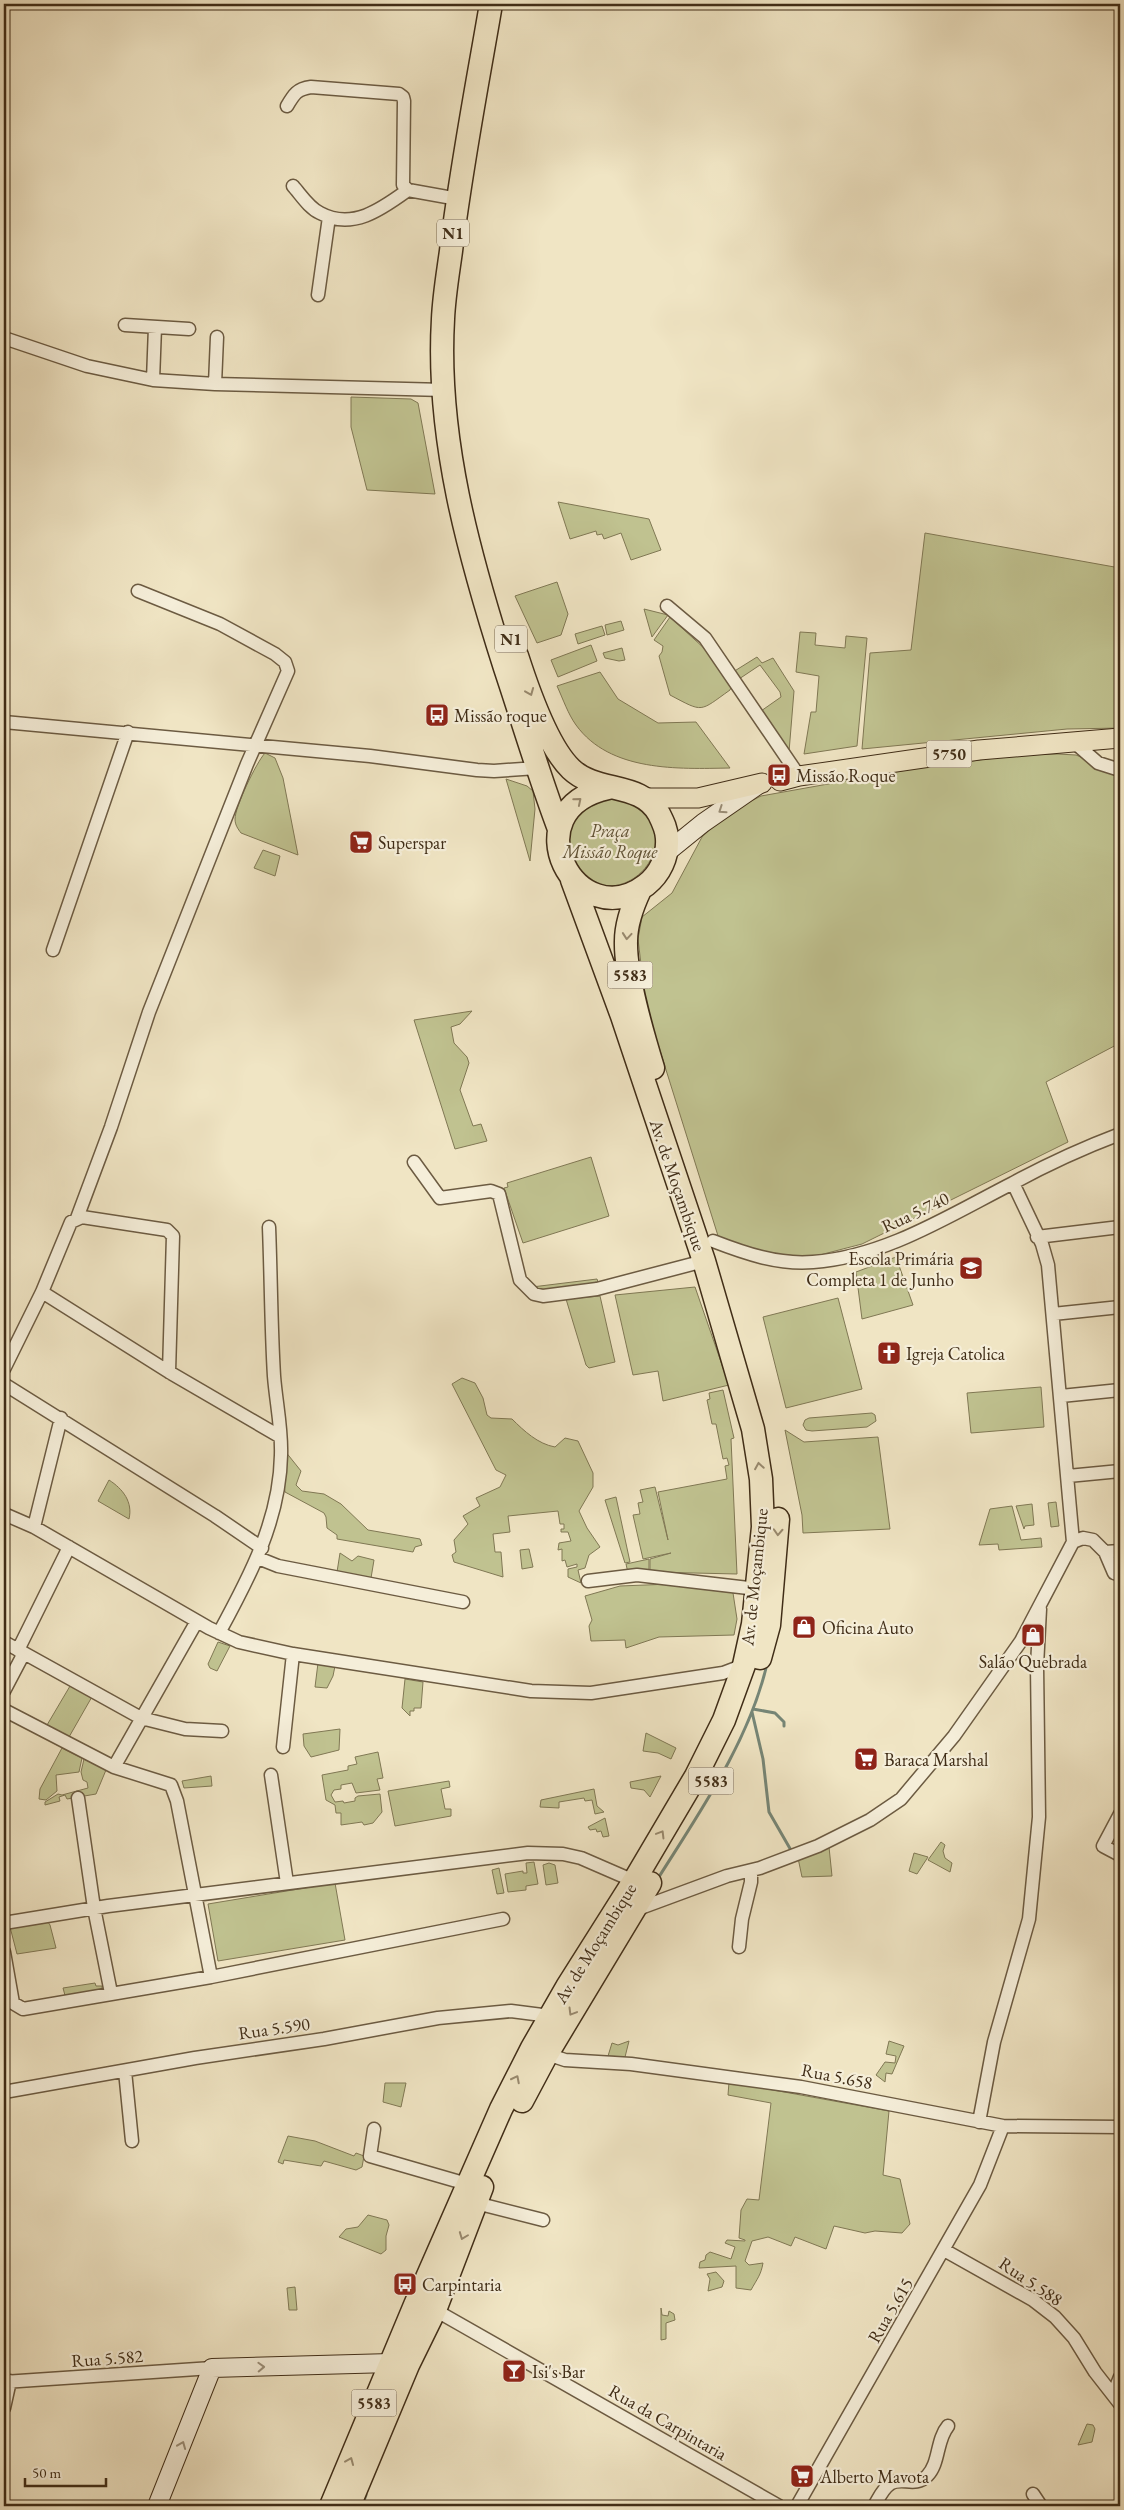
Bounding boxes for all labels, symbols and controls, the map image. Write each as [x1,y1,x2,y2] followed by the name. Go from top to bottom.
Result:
[437,220,469,247] road number: N1
[495,626,527,652] road number: N1
[524,687,535,696] one-way arrow
[424,702,450,728] bus stop icon: Missão roque
[454,704,547,727] place label: Missão roque
[926,741,972,768] road number: 5750
[766,762,792,788] bus stop icon: Missão Roque
[796,764,896,787] place label: Missão Roque
[572,798,581,807] one-way arrow
[718,804,727,813] one-way arrow
[561,819,658,865] park label: Praça Missão Roque
[348,829,374,855] supermarket icon: Superspar
[378,831,446,854] place label: Superspar
[621,933,632,941] one-way arrow
[608,962,652,988] road number: 5583
[644,1115,711,1254] street label: Av. de Moçambique
[878,1186,953,1238] street label: Rua 5.740
[806,1247,955,1291] place label: Escola Primária Completa 1 de Junho
[958,1255,984,1281] school or university icon: Escola Primária Completa 1 de Junho
[876,1340,902,1366] church icon: Igreja Catolica
[906,1342,1006,1365] place label: Igreja Catolica
[754,1461,765,1469] one-way arrow
[735,1507,773,1648] street label: Av. de Moçambique
[772,1528,783,1536] one-way arrow
[791,1614,817,1640] shop icon: Oficina Auto
[822,1616,914,1639] place label: Oficina Auto
[1020,1622,1046,1648] shop icon: Salão Quebrada
[979,1650,1088,1673] place label: Salão Quebrada
[853,1746,879,1772] supermarket icon: Baraca Marshal
[884,1748,988,1771] place label: Baraca Marshal
[688,1768,734,1794] road number: 5583
[655,1831,665,1840] one-way arrow
[548,1878,641,2008] street label: Av. de Moçambique
[568,2006,578,2015] one-way arrow
[237,2012,312,2044] street label: Rua 5.590
[800,2058,874,2094] street label: Rua 5.658
[510,2075,520,2084] one-way arrow
[459,2232,469,2240] one-way arrow
[995,2251,1067,2311] street label: Rua 5.588
[392,2271,418,2297] bus stop icon: Carpintaria
[422,2273,502,2296] place label: Carpintaria
[862,2273,918,2347] street label: Rua 5.615
[70,2344,144,2372] street label: Rua 5.582
[501,2358,527,2384] bar icon: Isi's Bar
[532,2360,585,2383] place label: Isi's Bar
[257,2362,265,2372] one-way arrow
[605,2379,732,2466] street label: Rua da Carpintaria
[352,2390,396,2416] road number: 5583
[175,2441,186,2450] one-way arrow
[25,2455,106,2487] scale bar
[343,2457,354,2466] one-way arrow
[32,2463,61,2482] text: 50 m
[789,2463,815,2489] supermarket icon: Alberto Mavota
[819,2465,930,2488] place label: Alberto Mavota

